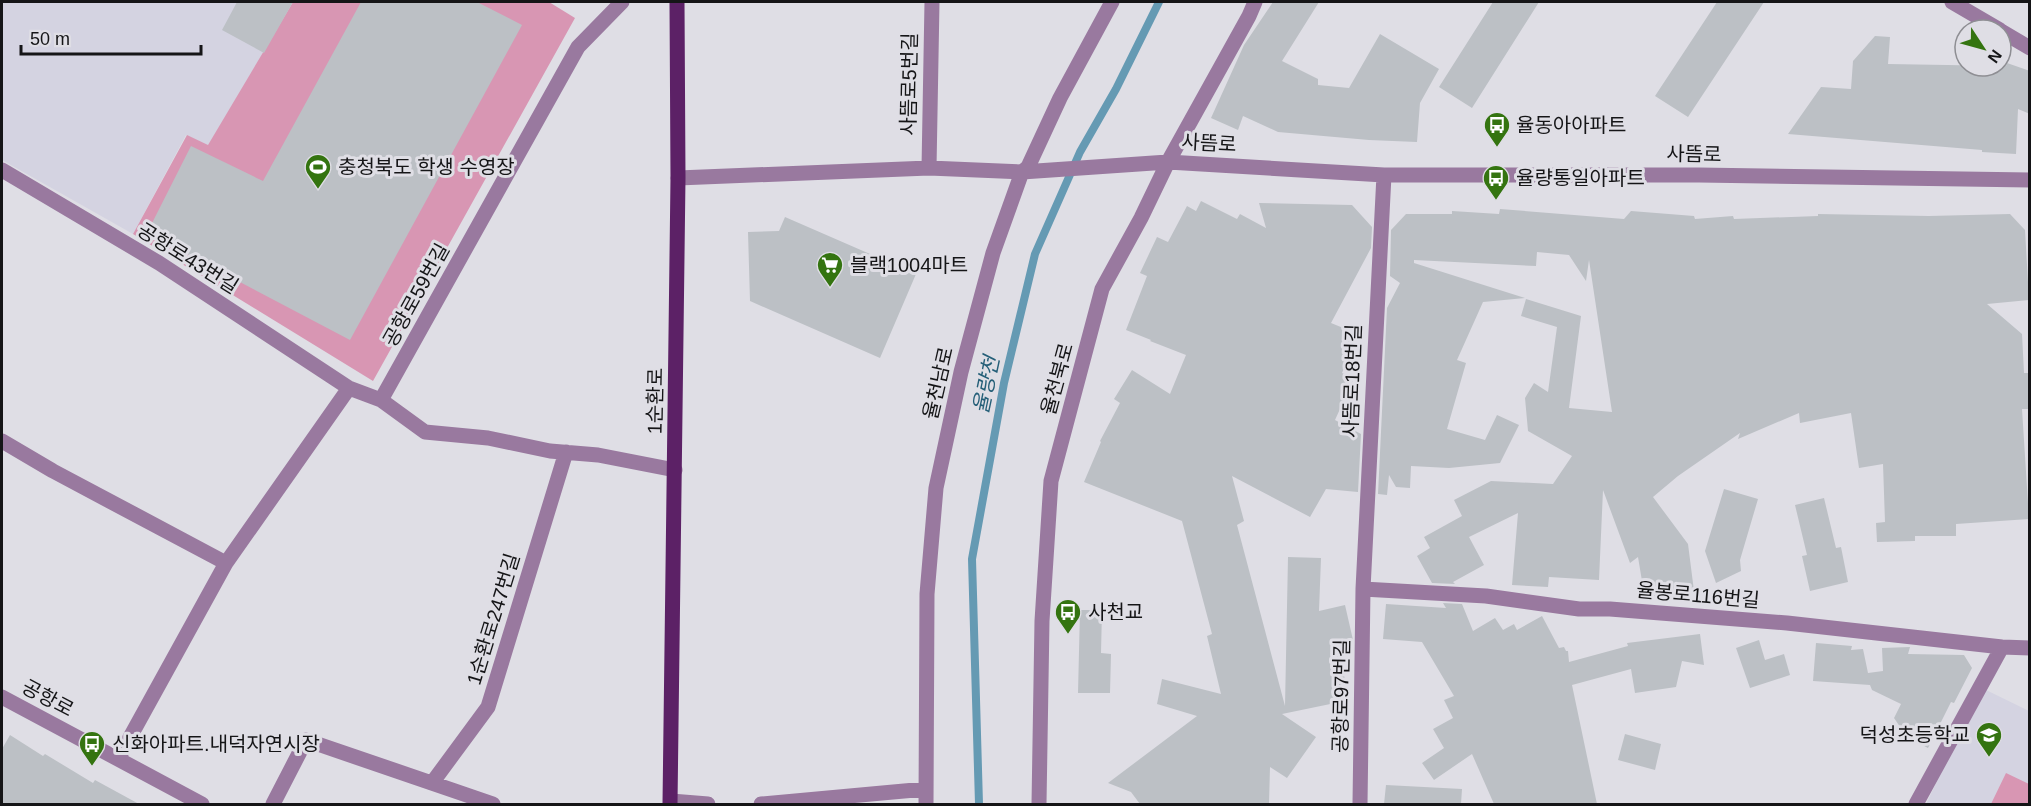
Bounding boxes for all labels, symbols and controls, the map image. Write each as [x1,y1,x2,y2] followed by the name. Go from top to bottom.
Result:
[21,18,201,56] scale bar
[1953,18,2013,78] north arrow
[30,29,70,49] text: 50 m
[897,32,921,136] street label: 사뜸로5번길
[1984,47,2005,66] text: N
[1482,110,1512,148] bus stop icon: 율동아아파트
[1516,114,1626,136] place label: 율동아아파트
[1181,131,1237,155] street label: 사뜸로
[1666,143,1722,165] street label: 사뜸로
[303,152,333,190] sports icon: 충청북도 학생 수영장
[338,156,515,178] place label: 충청북도 학생 수영장
[1481,163,1511,201] bus stop icon: 율량통일아파트
[1516,167,1645,189] place label: 율량통일아파트
[134,218,242,298] street label: 공항로43번길
[379,240,453,350] street label: 공항로59번길
[815,250,845,288] supermarket icon: 블랙1004마트
[850,254,968,276] place label: 블랙1004마트
[1339,324,1365,438] street label: 사뜸로18번길
[1037,341,1077,417] street label: 율천북로
[919,345,957,421] street label: 율천남로
[969,352,1004,416] water label: 율량천
[643,368,667,434] street label: 1순환로
[463,551,523,687] street label: 1순환로247번길
[1635,579,1761,611] street label: 율봉로116번길
[1053,597,1083,635] bus stop icon: 사천교
[1088,601,1143,623] place label: 사천교
[1329,639,1353,753] street label: 공항로97번길
[18,675,78,721] street label: 공항로
[1974,720,2004,758] school or university icon: 덕성초등학교
[1860,724,1970,746] place label: 덕성초등학교
[77,729,107,767] bus stop icon: 신화아파트.내덕자연시장
[112,733,320,755] place label: 신화아파트.내덕자연시장

